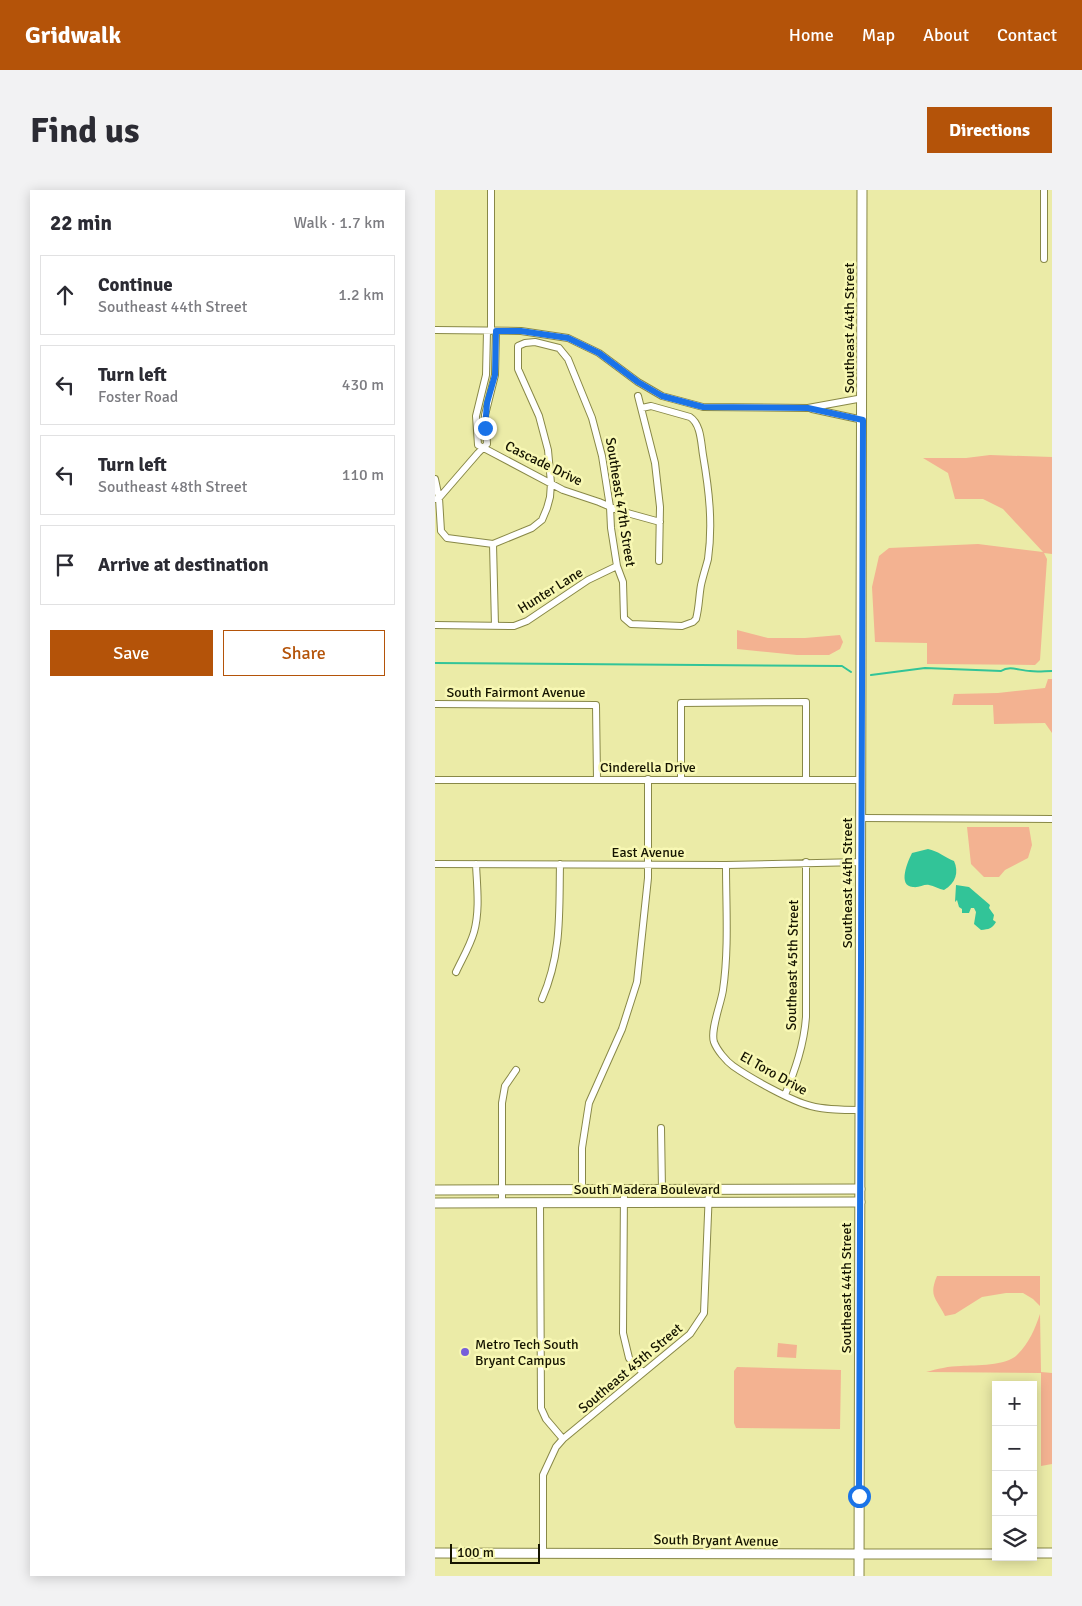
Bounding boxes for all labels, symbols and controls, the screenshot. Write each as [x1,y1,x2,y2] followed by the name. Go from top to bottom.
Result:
[25,20,121,50] text: Gridwalk
[789,24,834,46] text: Home
[862,24,895,46] text: Map
[923,24,969,46] text: About
[997,24,1057,46] text: Contact
[927,107,1052,153] button: Directions
[30,109,140,152] text: Find us
[50,210,112,236] text: 22 min
[293,213,385,233] text: Walk · 1.7 km
[841,263,858,393] street label: Southeast 44th Street
[98,273,173,297] text: Continue
[51,281,79,309] icon: ahead
[338,285,384,305] text: 1.2 km
[98,297,247,317] text: Southeast 44th Street
[98,363,167,387] text: Turn left
[51,371,79,399] icon: left
[342,375,384,395] text: 430 m
[98,387,178,407] text: Foster Road
[474,417,497,440] route end
[602,436,639,568] street label: Southeast 47th Street
[502,437,585,490] street label: Cascade Drive
[98,453,167,477] text: Turn left
[51,461,79,489] icon: left
[342,465,384,485] text: 110 m
[98,477,247,497] text: Southeast 48th Street
[51,551,79,579] icon: arrive
[98,553,269,577] text: Arrive at destination
[515,564,586,617] street label: Hunter Lane
[50,630,213,676] button: Save
[223,630,385,676] button: Share
[446,684,586,701] street label: South Fairmont Avenue
[600,759,696,776] street label: Cinderella Drive
[839,818,856,948] street label: Southeast 44th Street
[612,844,684,861] street label: East Avenue
[783,899,802,1030] street label: Southeast 45th Street
[737,1048,811,1099] street label: El Toro Drive
[574,1181,720,1198] street label: South Madera Boulevard
[838,1223,855,1353] street label: Southeast 44th Street
[575,1320,686,1417] street label: Southeast 45th Street
[475,1336,579,1369] place label: Metro Tech South Bryant Campus
[459,1346,471,1358] marker: Metro Tech South Bryant Campus
[992,1381,1037,1561] map controls
[992,1381,1037,1426] button: +
[992,1426,1037,1471] button: −
[992,1471,1037,1516] button: locate
[848,1485,871,1508] route start
[992,1516,1037,1561] button: layers
[653,1531,779,1550] street label: South Bryant Avenue
[450,1541,540,1564] scale bar
[457,1544,494,1561] text: 100 m

